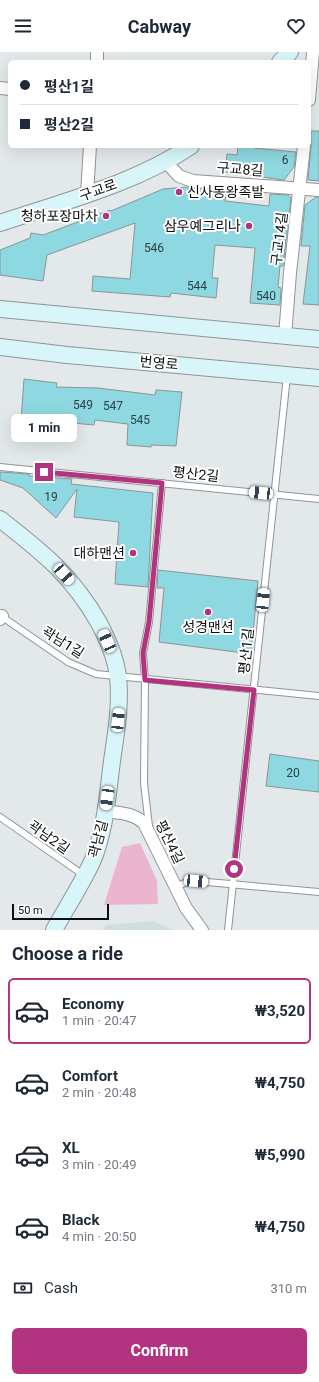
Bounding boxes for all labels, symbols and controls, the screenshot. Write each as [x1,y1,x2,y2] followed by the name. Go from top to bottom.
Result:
[12,15,34,37] icon: menu
[285,15,307,37] icon: heart
[128,16,191,37] text: Cabway
[44,78,94,96] text: 평산1길
[44,116,94,134] text: 평산2길
[282,153,289,167] house number: 6
[216,159,264,179] street label: 구교8길
[77,176,119,204] street label: 구교로
[187,184,264,200] place label: 신사동왕족발
[174,187,184,197] marker: 신사동왕족발
[21,208,98,224] place label: 청하포장마차
[101,211,111,221] marker: 청하포장마차
[268,211,290,267] street label: 구교14길
[164,218,241,234] place label: 삼우예그리나
[244,221,254,231] marker: 삼우예그리나
[144,241,164,255] house number: 546
[187,279,207,293] house number: 544
[256,289,276,303] house number: 540
[139,353,179,373] street label: 번영로
[73,398,93,412] house number: 549
[103,399,123,413] house number: 547
[130,413,150,427] house number: 545
[11,414,77,442] callout: 1 min
[28,420,60,435] text: 1 min
[35,463,53,481] route end
[172,464,220,484] street label: 평산2길
[248,486,274,500] car
[44,490,58,504] house number: 19
[73,545,125,561] place label: 대하맨션
[128,548,138,558] marker: 대하맨션
[52,561,76,587] car
[256,587,270,613] car
[203,607,213,617] marker: 성경맨션
[182,619,234,635] place label: 성경맨션
[39,623,87,661] street label: 곽남1길
[236,627,256,675] street label: 평산1길
[97,628,117,654] car
[111,707,125,733] car
[286,766,300,780] house number: 20
[99,785,115,811] car
[25,817,73,857] street label: 곽남2길
[85,818,111,860] street label: 곽남길
[153,818,187,866] street label: 평산4길
[225,860,243,878] route start
[184,874,208,888] car
[12,902,109,921] scale bar
[18,904,43,917] text: 50 m
[12,943,123,964] text: Choose a ride
[14,993,50,1029] icon: car
[62,995,124,1013] text: Economy
[255,1002,305,1020] text: ₩3,520
[62,1013,137,1028] text: 1 min · 20:47
[14,1065,50,1101] icon: car
[62,1067,118,1085] text: Comfort
[255,1074,305,1092] text: ₩4,750
[62,1085,137,1100] text: 2 min · 20:48
[14,1137,50,1173] icon: car
[62,1139,80,1157] text: XL
[255,1146,305,1164] text: ₩5,990
[62,1157,137,1172] text: 3 min · 20:49
[14,1209,50,1245] icon: car
[62,1211,99,1229] text: Black
[255,1218,305,1236] text: ₩4,750
[62,1229,137,1244] text: 4 min · 20:50
[12,1277,34,1299] icon: cash
[44,1279,78,1297] text: Cash
[270,1281,307,1296] text: 310 m
[12,1328,307,1374] button: Confirm

